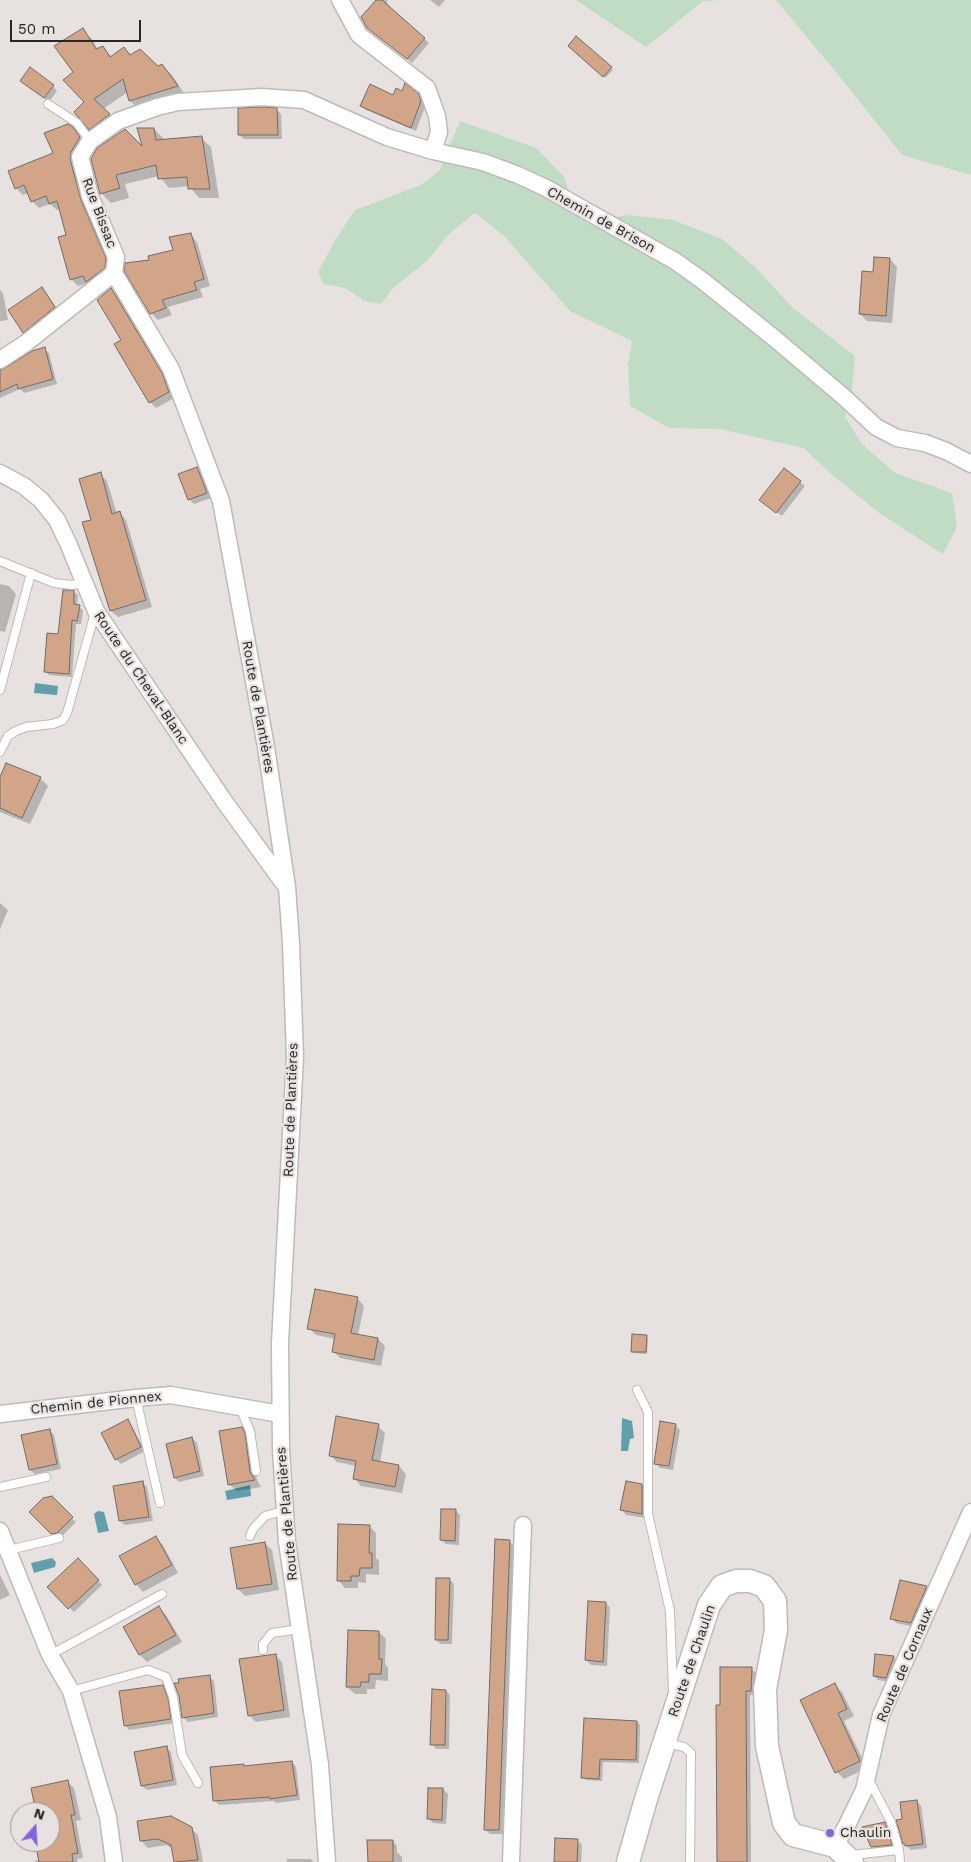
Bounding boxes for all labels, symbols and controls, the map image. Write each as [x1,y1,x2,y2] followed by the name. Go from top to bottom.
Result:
[12,10,144,42] scale bar
[18,20,55,38] text: 50 m
[78,175,120,251] street label: Rue Bissac
[544,183,658,257] street label: Chemin de Brison
[90,608,192,748] street label: Route du Cheval-Blanc
[238,639,278,775] street label: Route de Plantières
[280,1043,302,1177] street label: Route de Plantières
[30,1388,162,1418] street label: Chemin de Pionnex
[273,1446,301,1582] street label: Route de Plantières
[665,1602,719,1720] street label: Route de Chaulin
[873,1605,937,1725] street label: Route de Cornaux
[10,1802,60,1852] north arrow
[32,1805,47,1823] text: N
[840,1825,892,1841] place label: Chaulin
[824,1827,836,1839] marker: Chaulin

